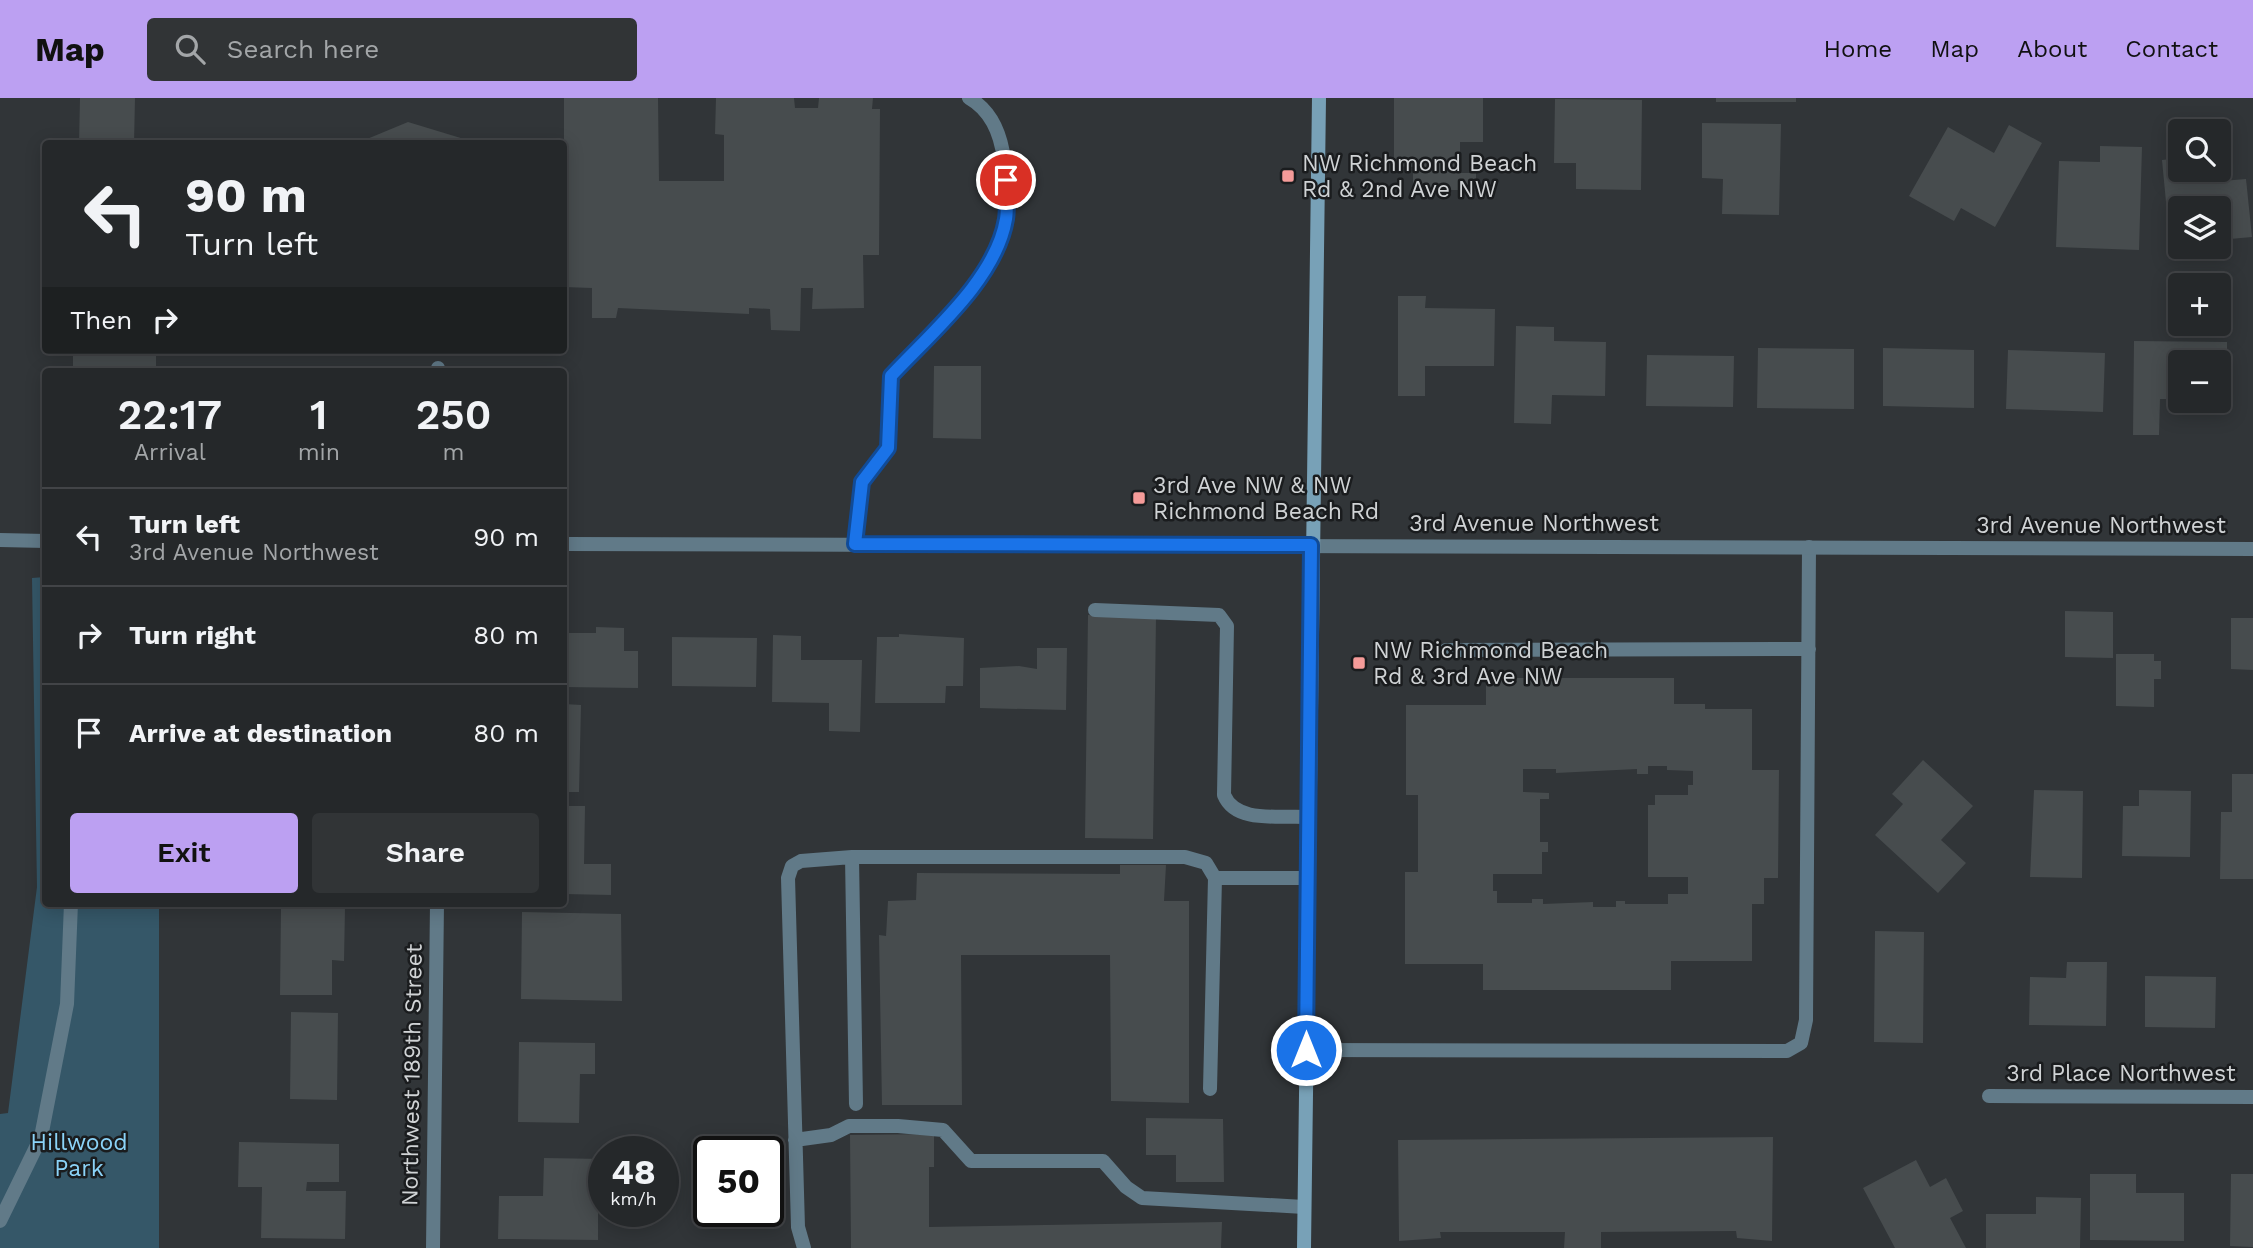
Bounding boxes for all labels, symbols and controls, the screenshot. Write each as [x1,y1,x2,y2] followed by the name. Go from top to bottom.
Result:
[147,18,637,81] search box
[35,30,105,69] text: Map
[171,30,209,68] icon: search
[227,34,379,64] text: Search here
[1824,35,1892,63] text: Home
[1930,35,1979,63] text: Map
[2017,35,2087,63] text: About
[2125,35,2218,63] text: Contact
[2168,119,2231,413] map controls
[2168,119,2231,182] button: search
[976,150,1036,210] pin
[1302,150,1537,203] place label: NW Richmond Beach Rd & 2nd Ave NW
[987,161,1025,199] icon: arrive
[185,166,307,224] text: 90 m
[70,168,161,259] icon: left
[1280,168,1296,184] marker: NW Richmond Beach Rd & 2nd Ave NW
[2168,196,2231,259] button: layers
[185,225,318,263] text: Turn left
[2168,273,2231,336] button: +
[146,301,184,339] icon: right
[70,305,132,335] text: Then
[2168,350,2231,413] button: −
[118,390,222,439] text: 22:17
[310,390,328,439] text: 1
[415,390,491,439] text: 250
[134,439,206,466] text: Arrival
[298,439,340,466] text: min
[443,439,464,466] text: m
[1153,472,1379,525] place label: 3rd Ave NW & NW Richmond Beach Rd
[1131,490,1147,506] marker: 3rd Ave NW & NW Richmond Beach Rd
[129,509,240,539] text: Turn left
[1409,510,1659,537] street label: 3rd Avenue Northwest
[1976,512,2226,539] street label: 3rd Avenue Northwest
[70,518,108,556] icon: left
[473,522,539,552] text: 90 m
[129,539,379,566] text: 3rd Avenue Northwest
[70,616,108,654] icon: right
[129,620,256,650] text: Turn right
[473,620,539,650] text: 80 m
[1373,637,1608,690] place label: NW Richmond Beach Rd & 3rd Ave NW
[1351,655,1367,671] marker: NW Richmond Beach Rd & 3rd Ave NW
[70,714,108,752] icon: arrive
[129,718,392,748] text: Arrive at destination
[473,718,539,748] text: 80 m
[70,813,298,893] button: Exit
[312,813,539,893] button: Share
[396,943,428,1206] street label: Northwest 189th Street
[1269,1013,1343,1087] position arrow
[2006,1060,2236,1087] street label: 3rd Place Northwest
[30,1129,128,1182] park label: Hillwood Park
[693,1136,784,1227] speed limit sign: 50
[611,1151,656,1193] text: 48
[610,1188,657,1209] text: km/h

